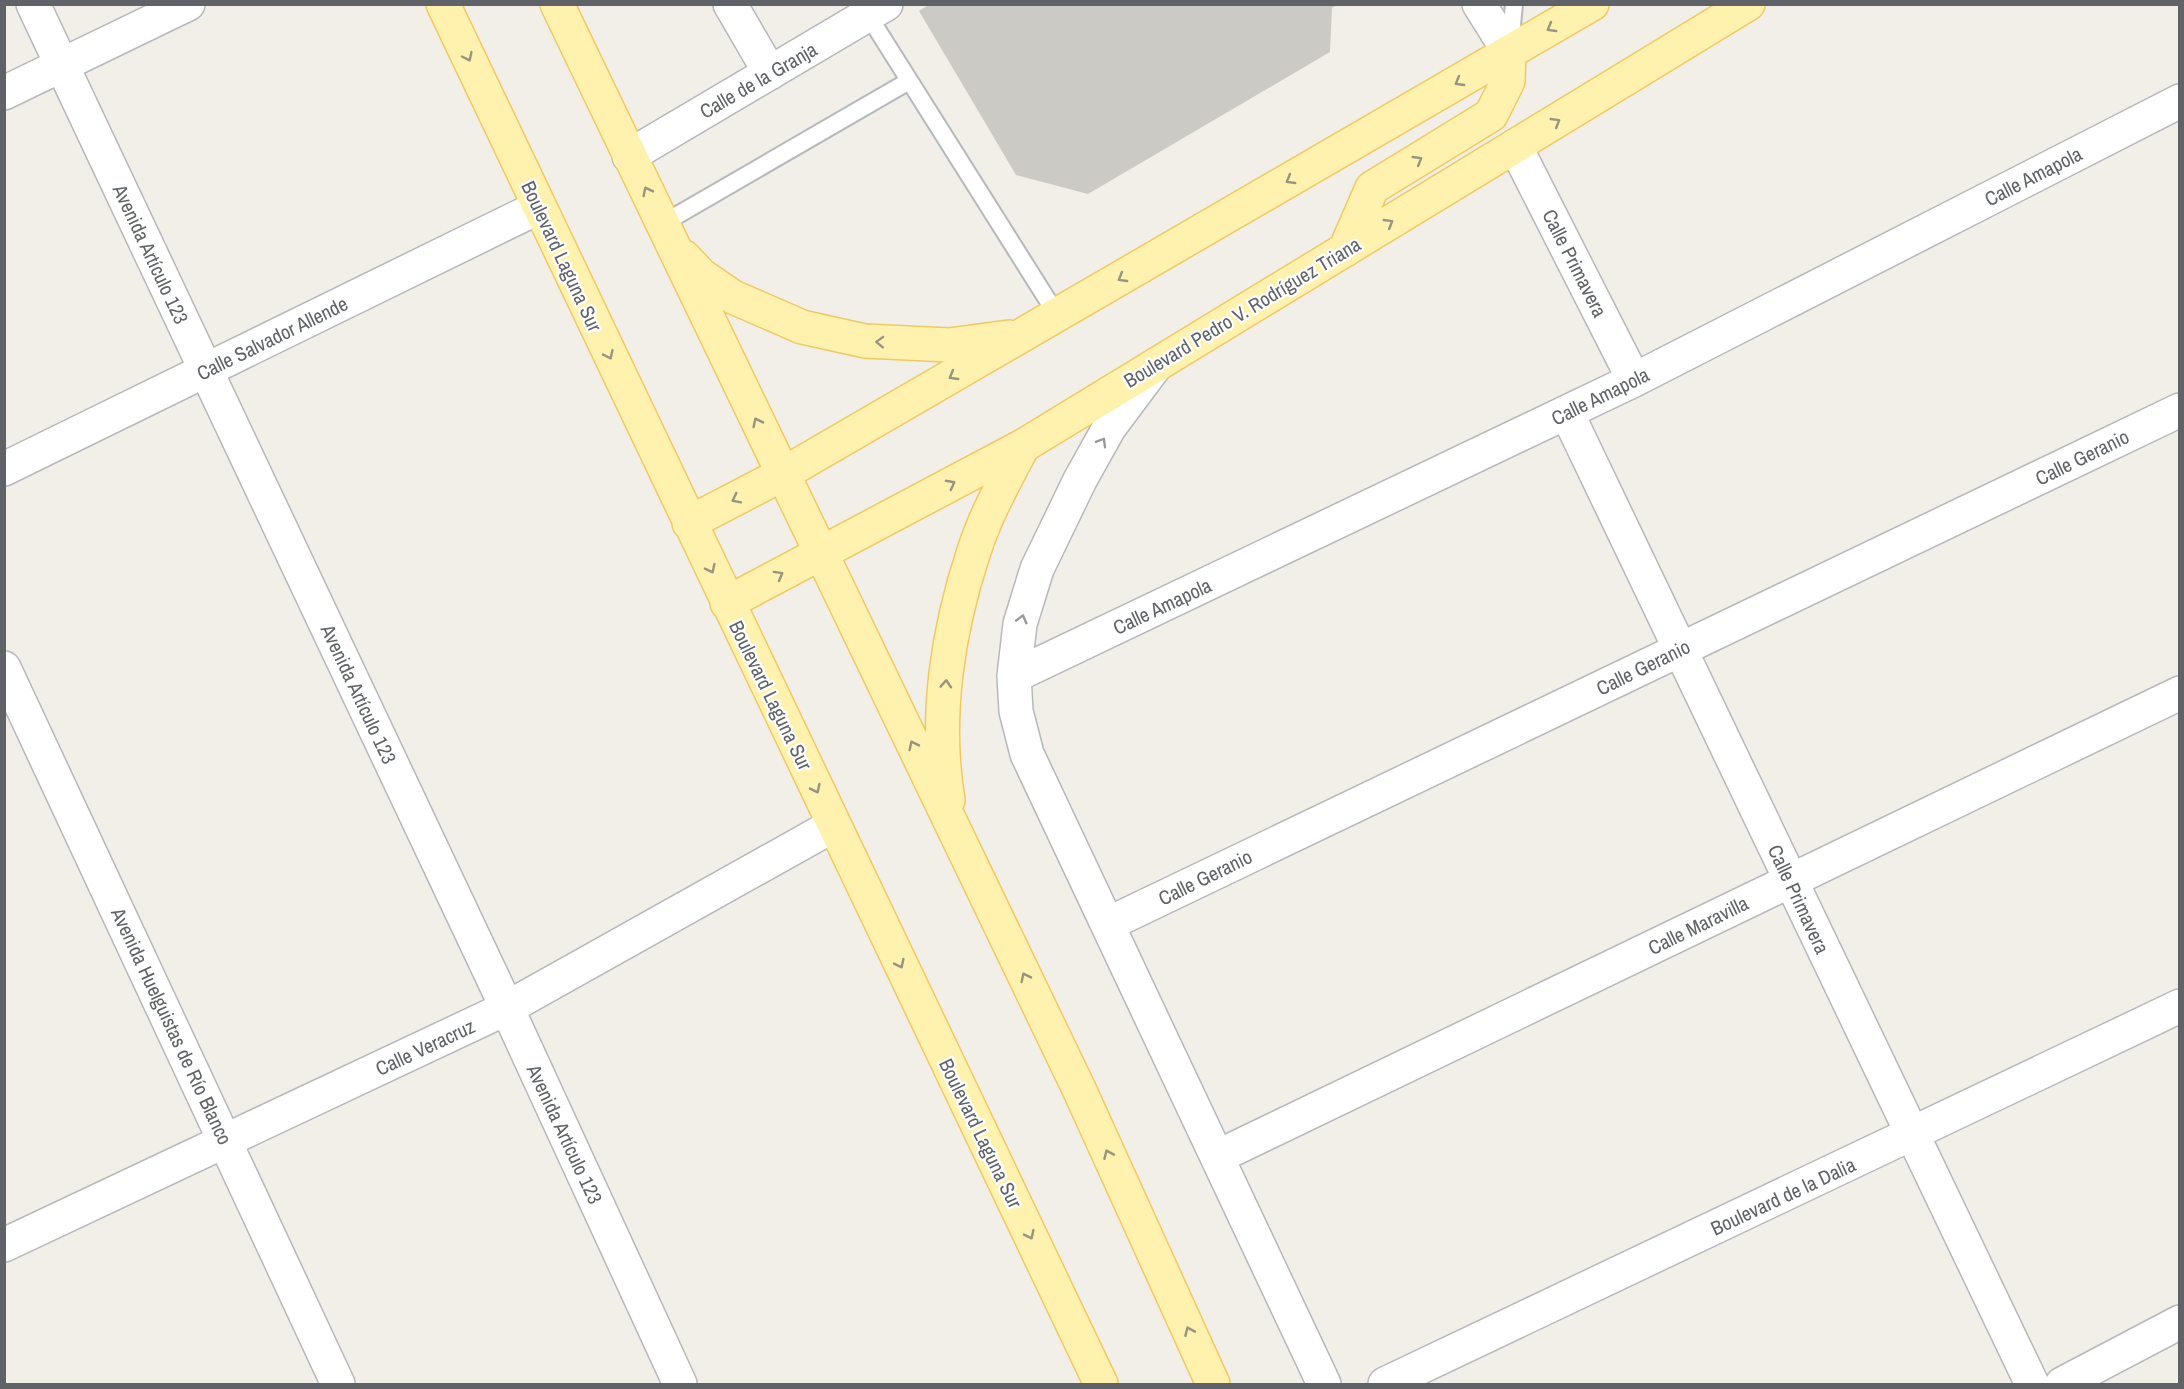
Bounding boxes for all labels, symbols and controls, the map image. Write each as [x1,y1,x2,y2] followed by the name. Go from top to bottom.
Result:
[1546,21,1557,33] one-way arrow
[694,35,822,125] street label: Calle de la Granja
[460,51,472,62] one-way arrow
[1455,75,1465,86] one-way arrow
[1550,117,1560,129] one-way arrow
[1980,140,2086,212] street label: Calle Amapola
[1412,155,1422,167] one-way arrow
[1286,173,1296,184] one-way arrow
[515,176,609,336] street label: Boulevard Laguna Sur
[106,179,195,328] street label: Avenida Artículo 123
[642,187,654,198] one-way arrow
[1536,204,1614,322] street label: Calle Primavera
[1383,219,1393,231] one-way arrow
[1118,230,1366,394] street label: Boulevard Pedro V. Rodríguez Triana
[1117,271,1128,282] one-way arrow
[192,290,352,386] street label: Calle Salvador Allende
[876,335,885,348] one-way arrow
[602,349,614,360] one-way arrow
[1547,361,1653,431] street label: Calle Amapola
[949,368,959,380] one-way arrow
[753,417,765,428] one-way arrow
[2031,423,2133,491] street label: Calle Geranio
[1094,437,1106,448] one-way arrow
[945,480,955,491] one-way arrow
[732,492,742,503] one-way arrow
[704,563,716,574] one-way arrow
[773,571,783,582] one-way arrow
[1108,571,1216,641] street label: Calle Amapola
[1015,614,1027,625] one-way arrow
[723,616,819,775] street label: Boulevard Laguna Sur
[314,619,403,768] street label: Avenida Artículo 123
[1592,633,1694,701] street label: Calle Geranio
[939,679,952,688] one-way arrow
[909,740,921,751] one-way arrow
[809,782,821,793] one-way arrow
[1762,840,1836,958] street label: Calle Primavera
[1154,843,1256,911] street label: Calle Geranio
[1643,889,1753,961] street label: Calle Maravilla
[105,902,239,1149] street label: Avenida Huelguistas de Río Blanco
[893,958,905,969] one-way arrow
[1021,973,1033,984] one-way arrow
[371,1012,479,1082] street label: Calle Veracruz
[933,1054,1029,1213] street label: Boulevard Laguna Sur
[520,1059,609,1208] street label: Avenida Artículo 123
[1104,1149,1116,1160] one-way arrow
[1706,1151,1860,1241] street label: Boulevard de la Dalia
[1022,1229,1034,1240] one-way arrow
[1185,1327,1197,1338] one-way arrow

